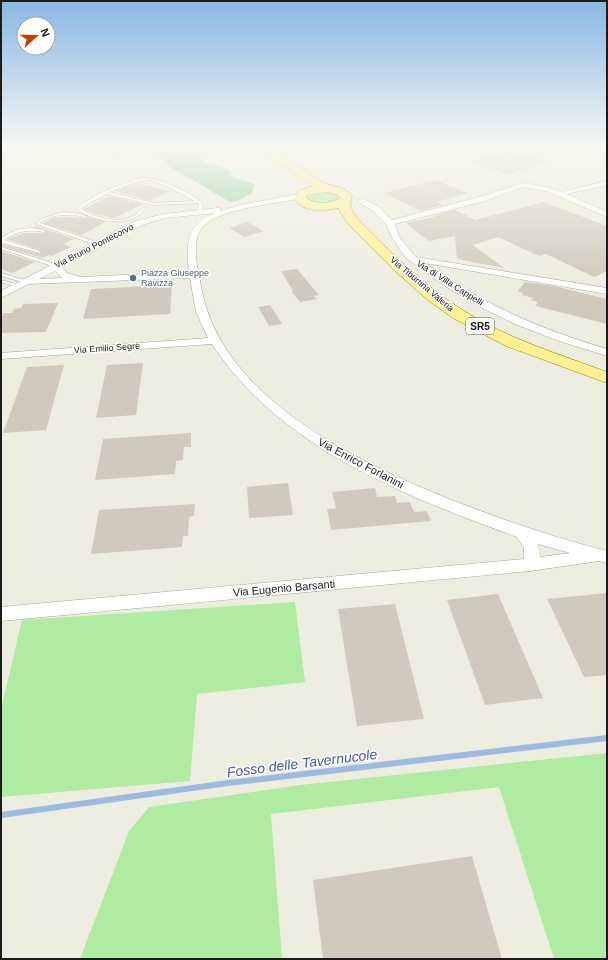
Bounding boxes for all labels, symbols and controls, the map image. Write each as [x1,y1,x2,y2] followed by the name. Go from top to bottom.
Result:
[16,16,56,56] north arrow
[38,27,52,38] text: N
[53,222,135,270] street label: Via Bruno Pontecorvo
[388,255,456,313] street label: Via Tiburtina Valeria
[415,258,485,308] street label: Via di Villa Cappelli
[141,268,209,288] place label: Piazza Giuseppe Ravizza
[128,273,138,283] marker: Piazza Giuseppe Ravizza
[466,318,494,334] road number: SR5
[74,341,140,355] street label: Via Emilio Segrè
[316,435,406,491] street label: Via Enrico Forlanini
[232,578,336,598] street label: Via Eugenio Barsanti
[226,746,378,780] water label: Fosso delle Tavernucole

